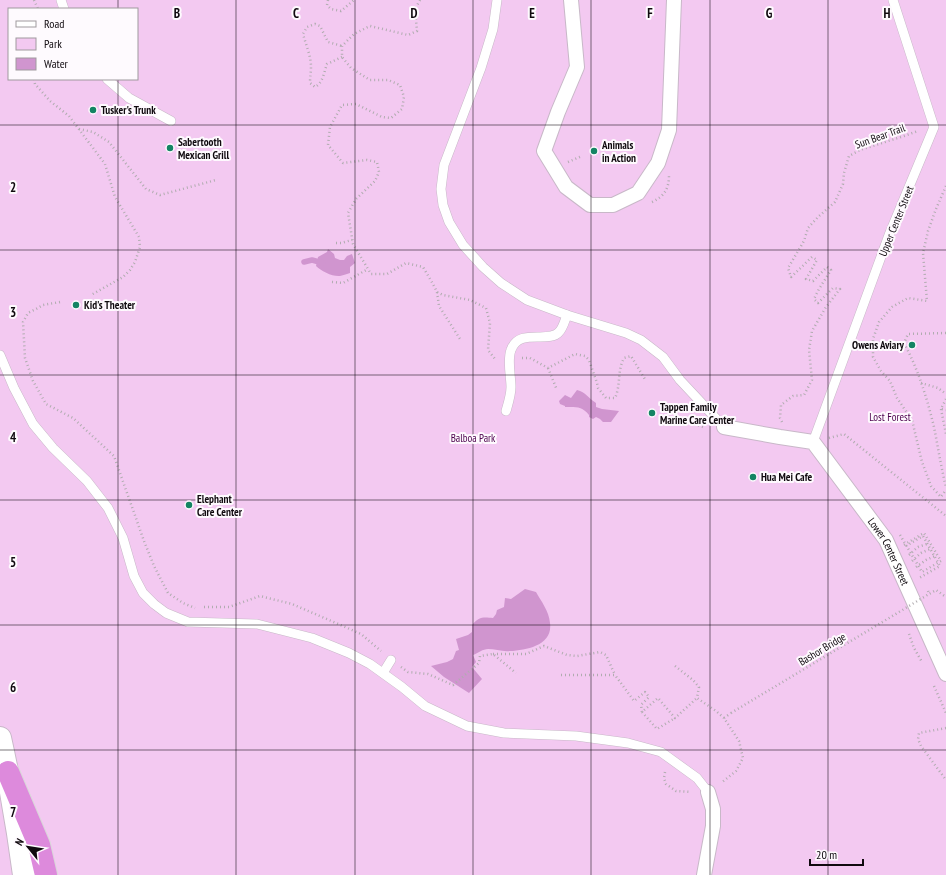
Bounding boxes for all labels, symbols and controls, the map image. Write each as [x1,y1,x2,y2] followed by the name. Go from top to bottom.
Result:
[174,5,180,22] text: B
[293,5,299,22] text: C
[411,5,418,22] text: D
[529,5,535,22] text: E
[647,5,653,22] text: F
[766,5,773,22] text: G
[884,5,891,22] text: H
[8,8,138,80] legend
[44,16,64,31] text: Road
[44,36,62,51] text: Park
[44,56,69,71] text: Water
[101,103,156,117] place label: Tusker's Trunk
[88,105,98,115] marker: Tusker's Trunk
[853,120,907,152] street label: Sun Bear Trail
[178,135,229,162] place label: Sabertooth Mexican Grill
[601,138,636,165] place label: Animals in Action
[165,143,175,153] marker: Sabertooth Mexican Grill
[589,146,599,156] marker: Animals in Action
[10,179,16,196] text: 2
[875,184,917,258] street label: Upper Center Street
[84,298,136,312] place label: Kid's Theater
[71,300,81,310] marker: Kid's Theater
[10,304,16,321] text: 3
[852,338,905,352] place label: Owens Aviary
[907,340,917,350] marker: Owens Aviary
[660,400,735,427] place label: Tappen Family Marine Care Center
[647,408,657,418] marker: Tappen Family Marine Care Center
[869,410,911,424] park label: Lost Forest
[10,429,17,446] text: 4
[451,431,496,445] park label: Balboa Park
[761,470,813,484] place label: Hua Mei Cafe
[748,472,758,482] marker: Hua Mei Cafe
[197,492,243,519] place label: Elephant Care Center
[184,500,194,510] marker: Elephant Care Center
[865,515,912,588] street label: Lower Center Street
[10,554,16,571] text: 5
[796,629,849,669] street label: Bashor Bridge
[10,679,16,696] text: 6
[10,804,16,821] text: 7
[8,827,48,867] north arrow
[12,836,27,848] text: N
[810,841,863,867] scale bar
[816,847,837,862] text: 20 m

